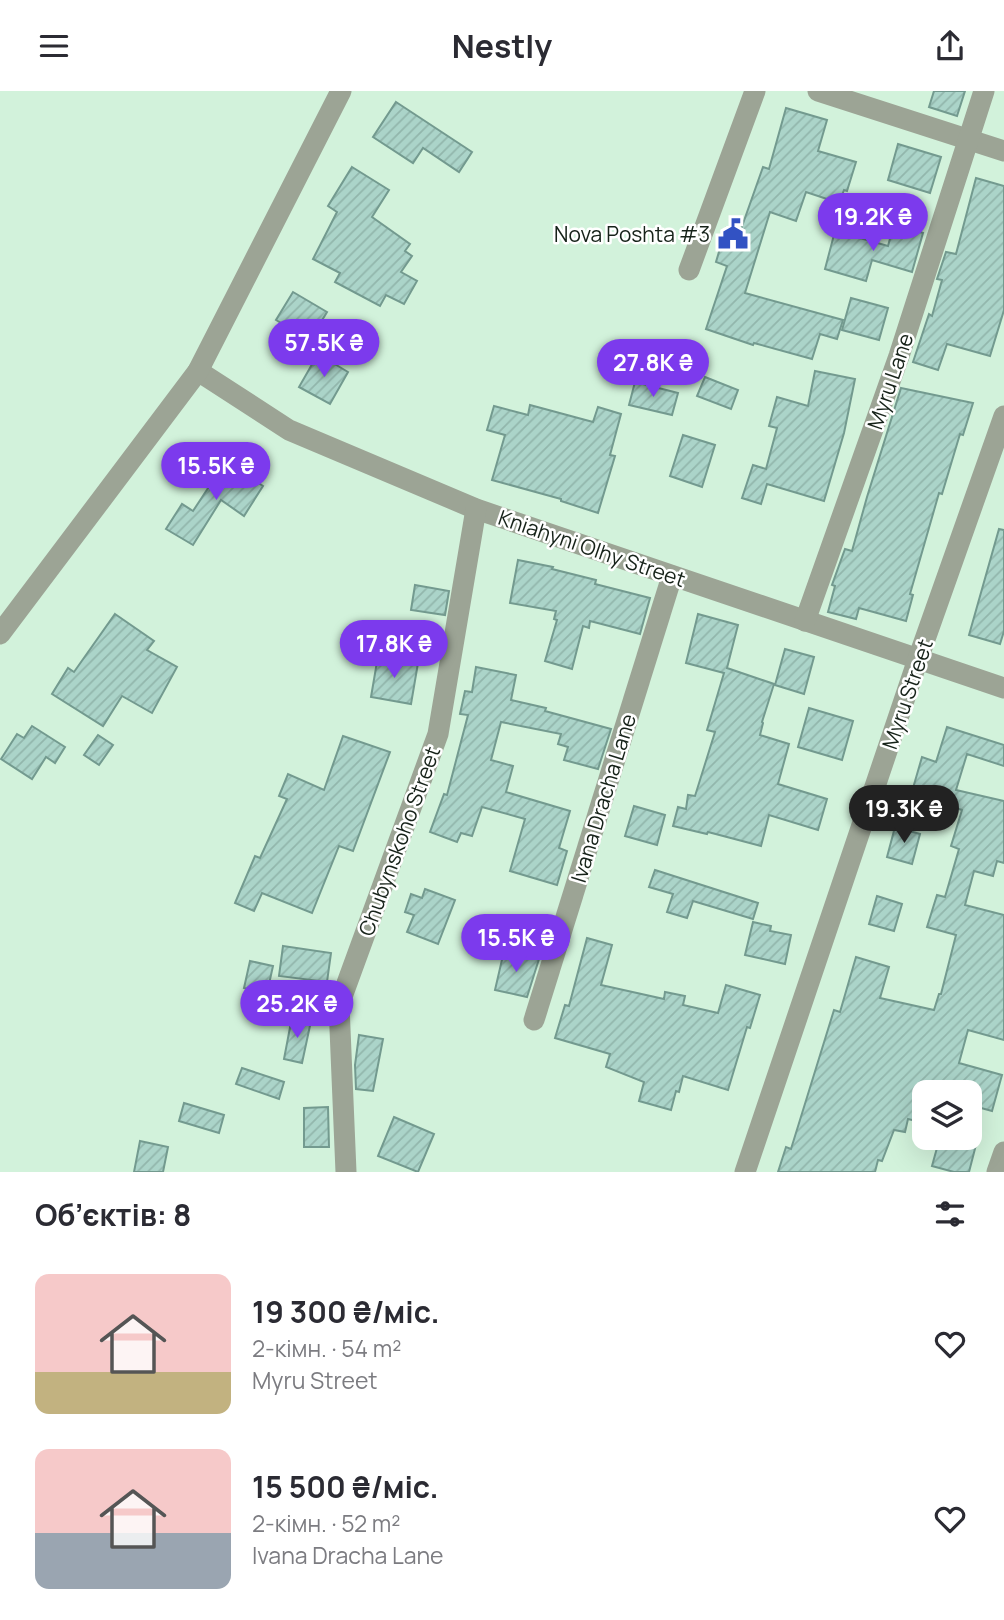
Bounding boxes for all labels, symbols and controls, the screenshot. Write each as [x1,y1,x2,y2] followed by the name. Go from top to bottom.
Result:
[452,24,552,68] text: Nestly
[35,27,73,65] icon: menu
[931,27,969,65] icon: share
[808,193,938,253] pin: 19.2K ₴
[834,200,912,232] text: 19.2K ₴
[716,217,750,251] public building icon: Nova Poshta #3
[554,220,710,248] place label: Nova Poshta #3
[259,320,389,379] pin: 57.5K ₴
[284,326,364,358] text: 57.5K ₴
[860,329,920,433] street label: Myru Lane
[588,339,718,399] pin: 27.8K ₴
[613,346,693,378] text: 27.8K ₴
[151,443,281,502] pin: 15.5K ₴
[177,449,255,481] text: 15.5K ₴
[495,503,689,593] street label: Kniahyni Olhy Street
[329,621,459,680] pin: 17.8K ₴
[356,627,432,659] text: 17.8K ₴
[875,635,939,753] street label: Myru Street
[564,710,642,886] street label: Ivana Dracha Lane
[352,742,446,940] street label: Chubynskoho Street
[839,785,969,845] pin: 19.3K ₴
[865,792,943,824] text: 19.3K ₴
[451,915,581,974] pin: 15.5K ₴
[477,921,555,953] text: 15.5K ₴
[232,981,362,1040] pin: 25.2K ₴
[256,987,338,1019] text: 25.2K ₴
[912,1080,982,1150] map controls
[912,1080,982,1150] button: layers
[35,1194,191,1235] text: Об’єктів: 8
[931,1195,969,1233] icon: filters
[252,1291,440,1332] text: 19 300 ₴/міс.
[91,1302,175,1386] icon: home
[931,1325,969,1363] icon: heart
[252,1332,401,1364] text: 2-кімн. · 54 m²
[252,1364,378,1396] text: Myru Street
[252,1466,439,1507] text: 15 500 ₴/міс.
[91,1477,175,1561] icon: home
[931,1500,969,1538] icon: heart
[252,1507,400,1539] text: 2-кімн. · 52 m²
[252,1539,444,1571] text: Ivana Dracha Lane

